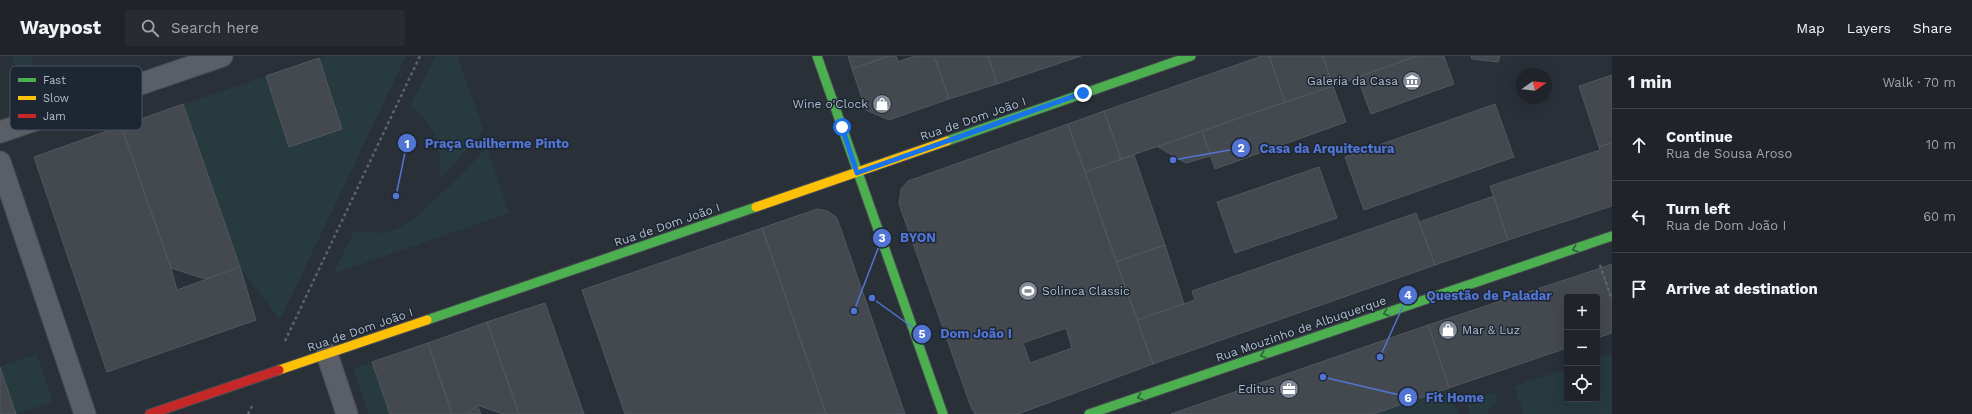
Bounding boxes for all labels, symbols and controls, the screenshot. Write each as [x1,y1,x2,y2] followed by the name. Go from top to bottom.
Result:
[125,10,405,46] search box
[20,16,101,39] text: Waypost
[139,17,161,39] icon: search
[171,19,259,37] text: Search here
[1796,20,1825,36] text: Map
[1847,20,1891,36] text: Layers
[1913,20,1952,36] text: Share
[10,66,142,130] legend
[1516,68,1552,104] north arrow
[1401,70,1423,92] museum icon: Galeria da Casa
[1628,72,1672,92] text: 1 min
[43,74,66,87] text: Fast
[1307,74,1398,88] place label: Galeria da Casa
[1882,75,1956,90] text: Walk · 70 m
[1074,84,1092,102] route end
[43,92,69,105] text: Slow
[871,93,893,115] shop icon: Wine o'Clock
[918,94,1028,144] street label: Rua de Dom João I
[792,97,868,111] place label: Wine o'Clock
[43,110,66,123] text: Jam
[833,118,851,136] route start
[1666,128,1733,146] text: Continue
[397,131,578,156] callout: Praça Guilherme Pinto
[1628,134,1650,156] icon: ahead
[425,136,569,151] text: Praça Guilherme Pinto
[1231,136,1403,161] callout: Casa da Arquitectura
[404,137,410,151] text: 1
[1926,137,1956,152] text: 10 m
[1237,141,1245,155] text: 2
[1259,141,1395,156] text: Casa da Arquitectura
[1666,146,1792,161] text: Rua de Sousa Aroso
[612,200,722,250] street label: Rua de Dom João I
[1666,200,1730,218] text: Turn left
[1628,206,1650,228] icon: left
[1923,209,1956,224] text: 60 m
[1666,218,1786,233] text: Rua de Dom João I
[872,225,944,250] callout: BYON
[900,230,936,245] text: BYON
[878,231,886,245] text: 3
[1572,244,1579,253] one-way arrow
[1628,278,1650,300] icon: arrive
[1017,280,1039,302] sports icon: Solinca Classic
[1666,280,1818,298] text: Arrive at destination
[1398,283,1559,308] callout: Questão de Paladar
[1042,284,1130,298] place label: Solinca Classic
[1404,288,1412,302] text: 4
[1426,288,1552,303] text: Questão de Paladar
[1214,293,1388,365] street label: Rua Mouzinho de Albuquerque
[1564,294,1600,402] map controls
[1564,294,1600,330] button: +
[305,305,415,355] street label: Rua de Dom João I
[1382,309,1389,317] one-way arrow
[1437,319,1459,341] shop icon: Mar & Luz
[912,321,1020,346] callout: Dom João I
[1462,323,1520,337] place label: Mar & Luz
[940,326,1012,341] text: Dom João I
[919,327,926,341] text: 5
[1564,330,1600,366] button: −
[1259,350,1266,359] one-way arrow
[1564,366,1600,402] button: locate
[1278,378,1300,400] office icon: Editus
[1238,382,1275,396] place label: Editus
[1398,385,1492,410] callout: Fit Home
[1426,390,1485,405] text: Fit Home
[1404,391,1412,405] text: 6
[1136,392,1143,401] one-way arrow

